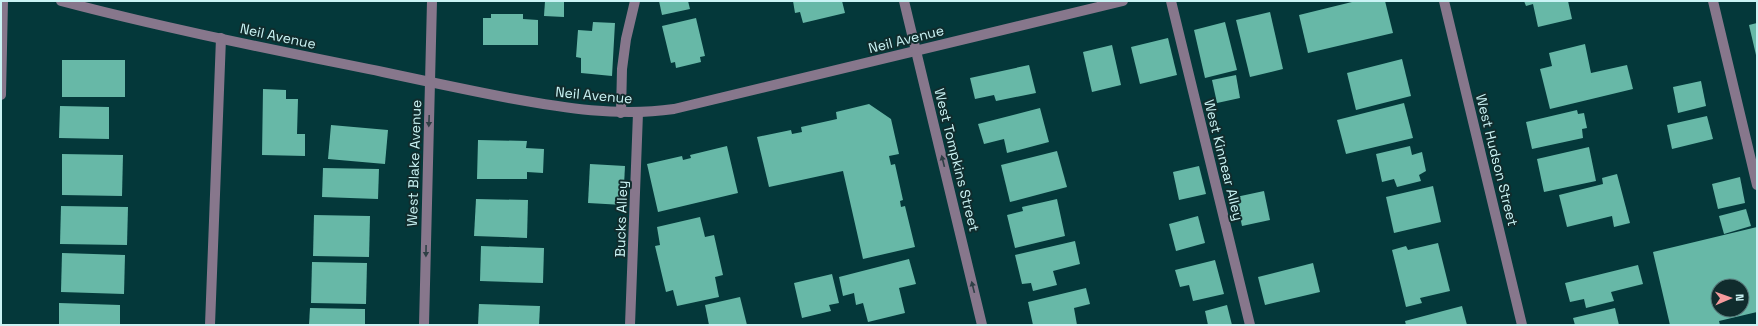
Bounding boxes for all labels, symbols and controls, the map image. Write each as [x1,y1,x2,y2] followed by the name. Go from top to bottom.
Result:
[238,19,318,53] street label: Neil Avenue
[866,21,946,57] street label: Neil Avenue
[555,83,633,107] street label: Neil Avenue
[930,86,984,234] street label: West Tompkins Street
[1472,92,1522,228] street label: West Hudson Street
[1200,98,1248,222] street label: West Kinnear Alley
[403,99,425,227] street label: West Blake Avenue
[426,115,432,128] one-way arrow
[939,154,945,167] one-way arrow
[611,180,631,258] street label: Bucks Alley
[422,245,429,257] one-way arrow
[1710,278,1750,318] north arrow
[970,281,976,293] one-way arrow
[1733,294,1747,302] text: N

